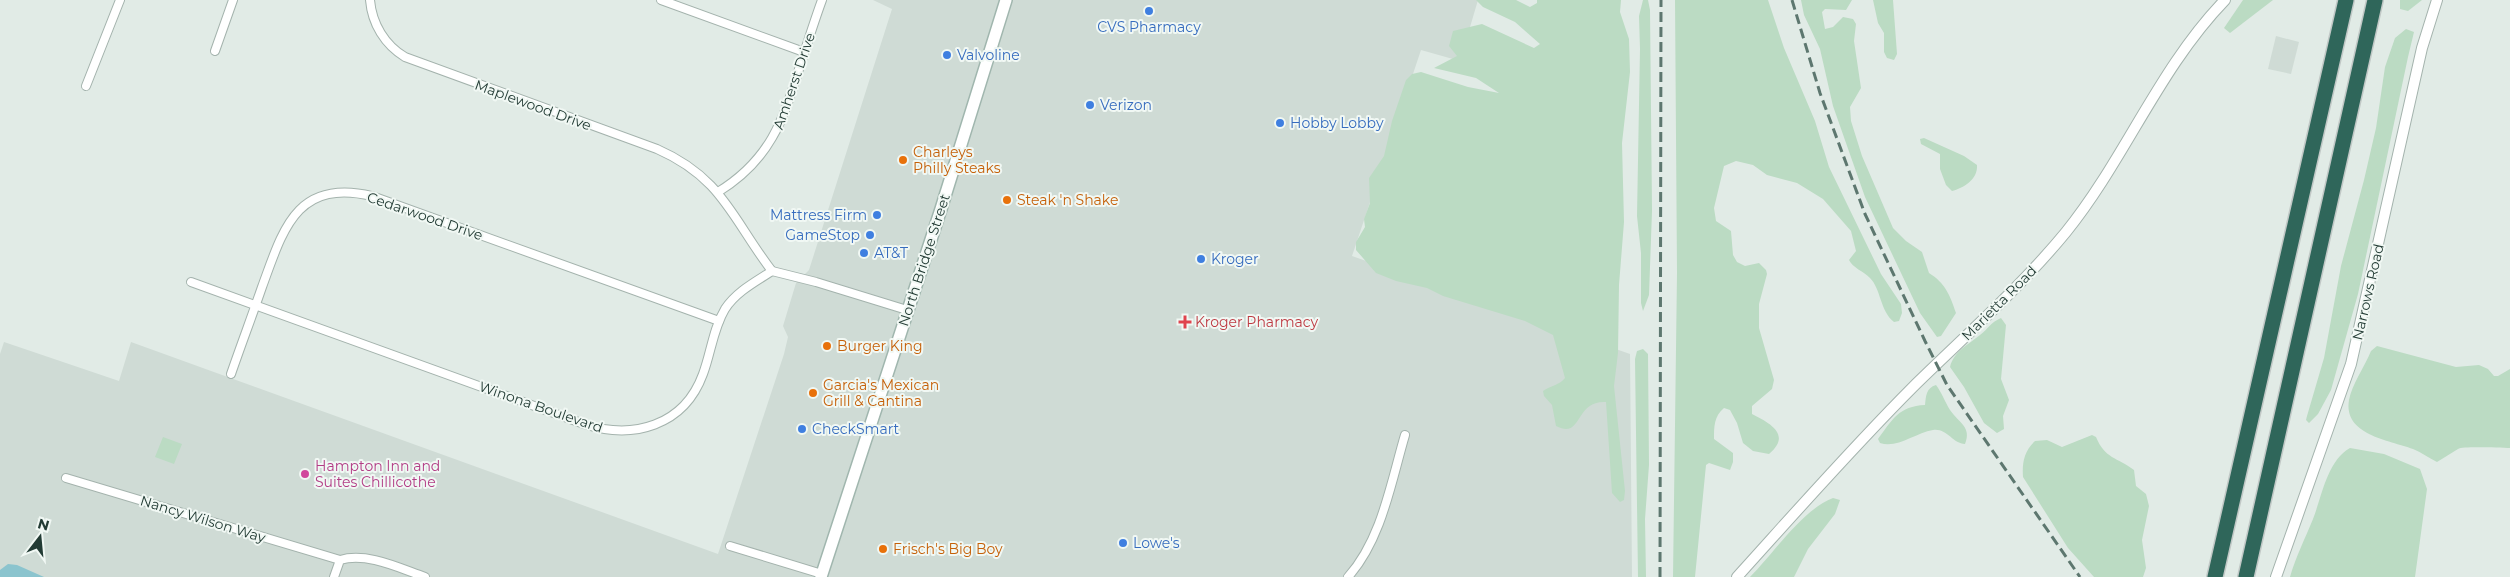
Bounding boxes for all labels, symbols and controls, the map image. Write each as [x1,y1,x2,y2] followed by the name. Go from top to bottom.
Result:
[1143,5,1155,17] marker: CVS Pharmacy
[1097,18,1201,36] place label: CVS Pharmacy
[769,30,819,132] street label: Amherst Drive
[957,46,1020,64] place label: Valvoline
[941,49,953,61] marker: Valvoline
[472,76,594,134] street label: Maplewood Drive
[1100,96,1152,114] place label: Verizon
[1084,99,1096,111] marker: Verizon
[1290,114,1384,132] place label: Hobby Lobby
[1274,117,1286,129] marker: Hobby Lobby
[913,143,1001,177] place label: Charleys Philly Steaks
[897,154,909,166] marker: Charleys Philly Steaks
[365,188,485,244] street label: Cedarwood Drive
[894,191,954,328] street label: North Bridge Street
[1017,191,1118,209] place label: Steak 'n Shake
[1001,194,1013,206] marker: Steak 'n Shake
[770,206,867,224] place label: Mattress Firm
[871,209,883,221] marker: Mattress Firm
[785,226,860,244] place label: GameStop
[864,229,876,241] marker: GameStop
[2348,242,2388,342] street label: Narrows Road
[874,244,908,262] place label: AT&T
[858,247,870,259] marker: AT&T
[1211,250,1259,268] place label: Kroger
[1195,253,1207,265] marker: Kroger
[1958,262,2040,344] street label: Marietta Road
[1195,313,1319,331] place label: Kroger Pharmacy
[1179,316,1191,328] marker: Kroger Pharmacy
[837,337,923,355] place label: Burger King
[821,340,833,352] marker: Burger King
[823,376,939,410] place label: Garcia's Mexican Grill & Cantina
[477,377,605,437] street label: Winona Boulevard
[807,387,819,399] marker: Garcia's Mexican Grill & Cantina
[812,420,900,438] place label: CheckSmart
[796,423,808,435] marker: CheckSmart
[315,457,440,491] place label: Hampton Inn and Suites Chillicothe
[299,468,311,480] marker: Hampton Inn and Suites Chillicothe
[138,491,268,547] street label: Nancy Wilson Way
[15,512,65,562] north arrow
[36,514,52,535] text: N
[1133,534,1180,552] place label: Lowe's
[1117,537,1129,549] marker: Lowe's
[893,540,1003,558] place label: Frisch's Big Boy
[877,543,889,555] marker: Frisch's Big Boy

